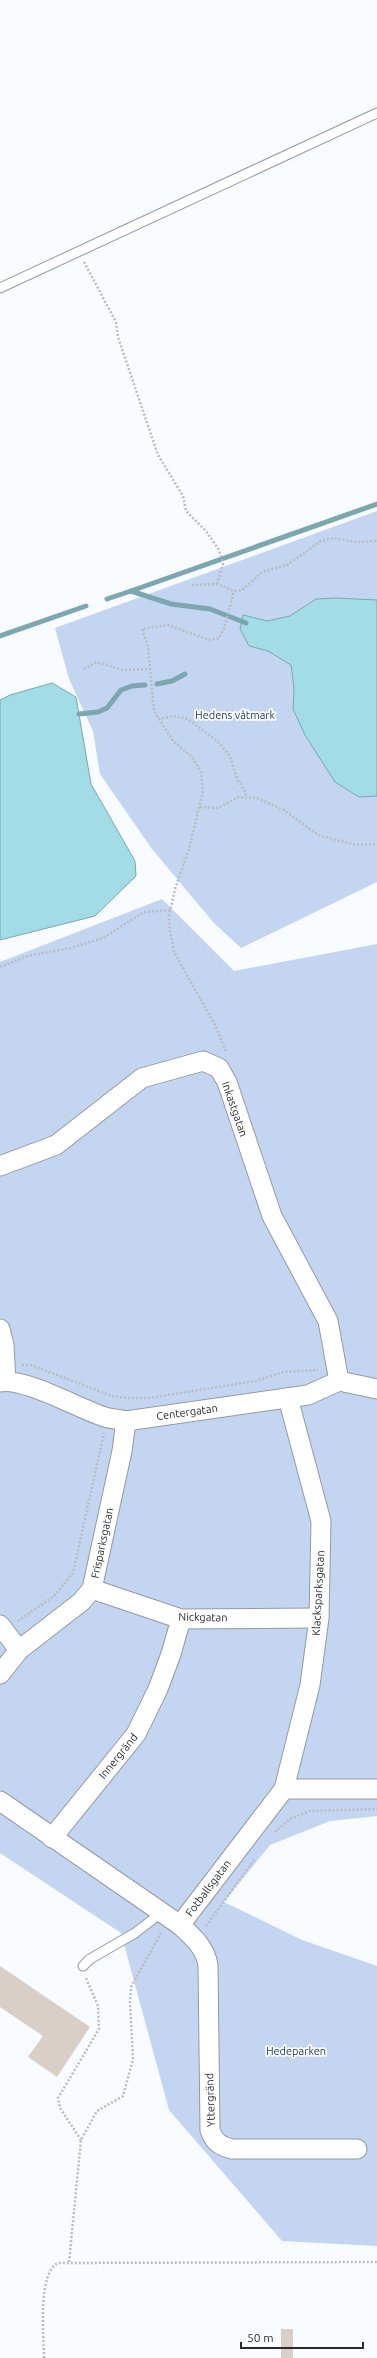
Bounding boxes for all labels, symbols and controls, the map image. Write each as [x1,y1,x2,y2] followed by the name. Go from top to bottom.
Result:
[195,709,275,721] park label: Hedens våtmark
[220,1080,250,1138] street label: Inkastgatan
[156,1402,218,1422] street label: Centergatan
[89,1507,115,1579] street label: Frisparksgatan
[310,1550,326,1636] street label: Klacksparksgatan
[178,1611,228,1623] street label: Nickgatan
[96,1731,140,1781] street label: Innergränd
[183,1857,233,1919] street label: Fotballsgatan
[266,2045,326,2057] park label: Hedeparken
[203,2073,217,2127] street label: Yttergränd
[241,2324,363,2350] scale bar
[247,2331,274,2344] text: 50 m

